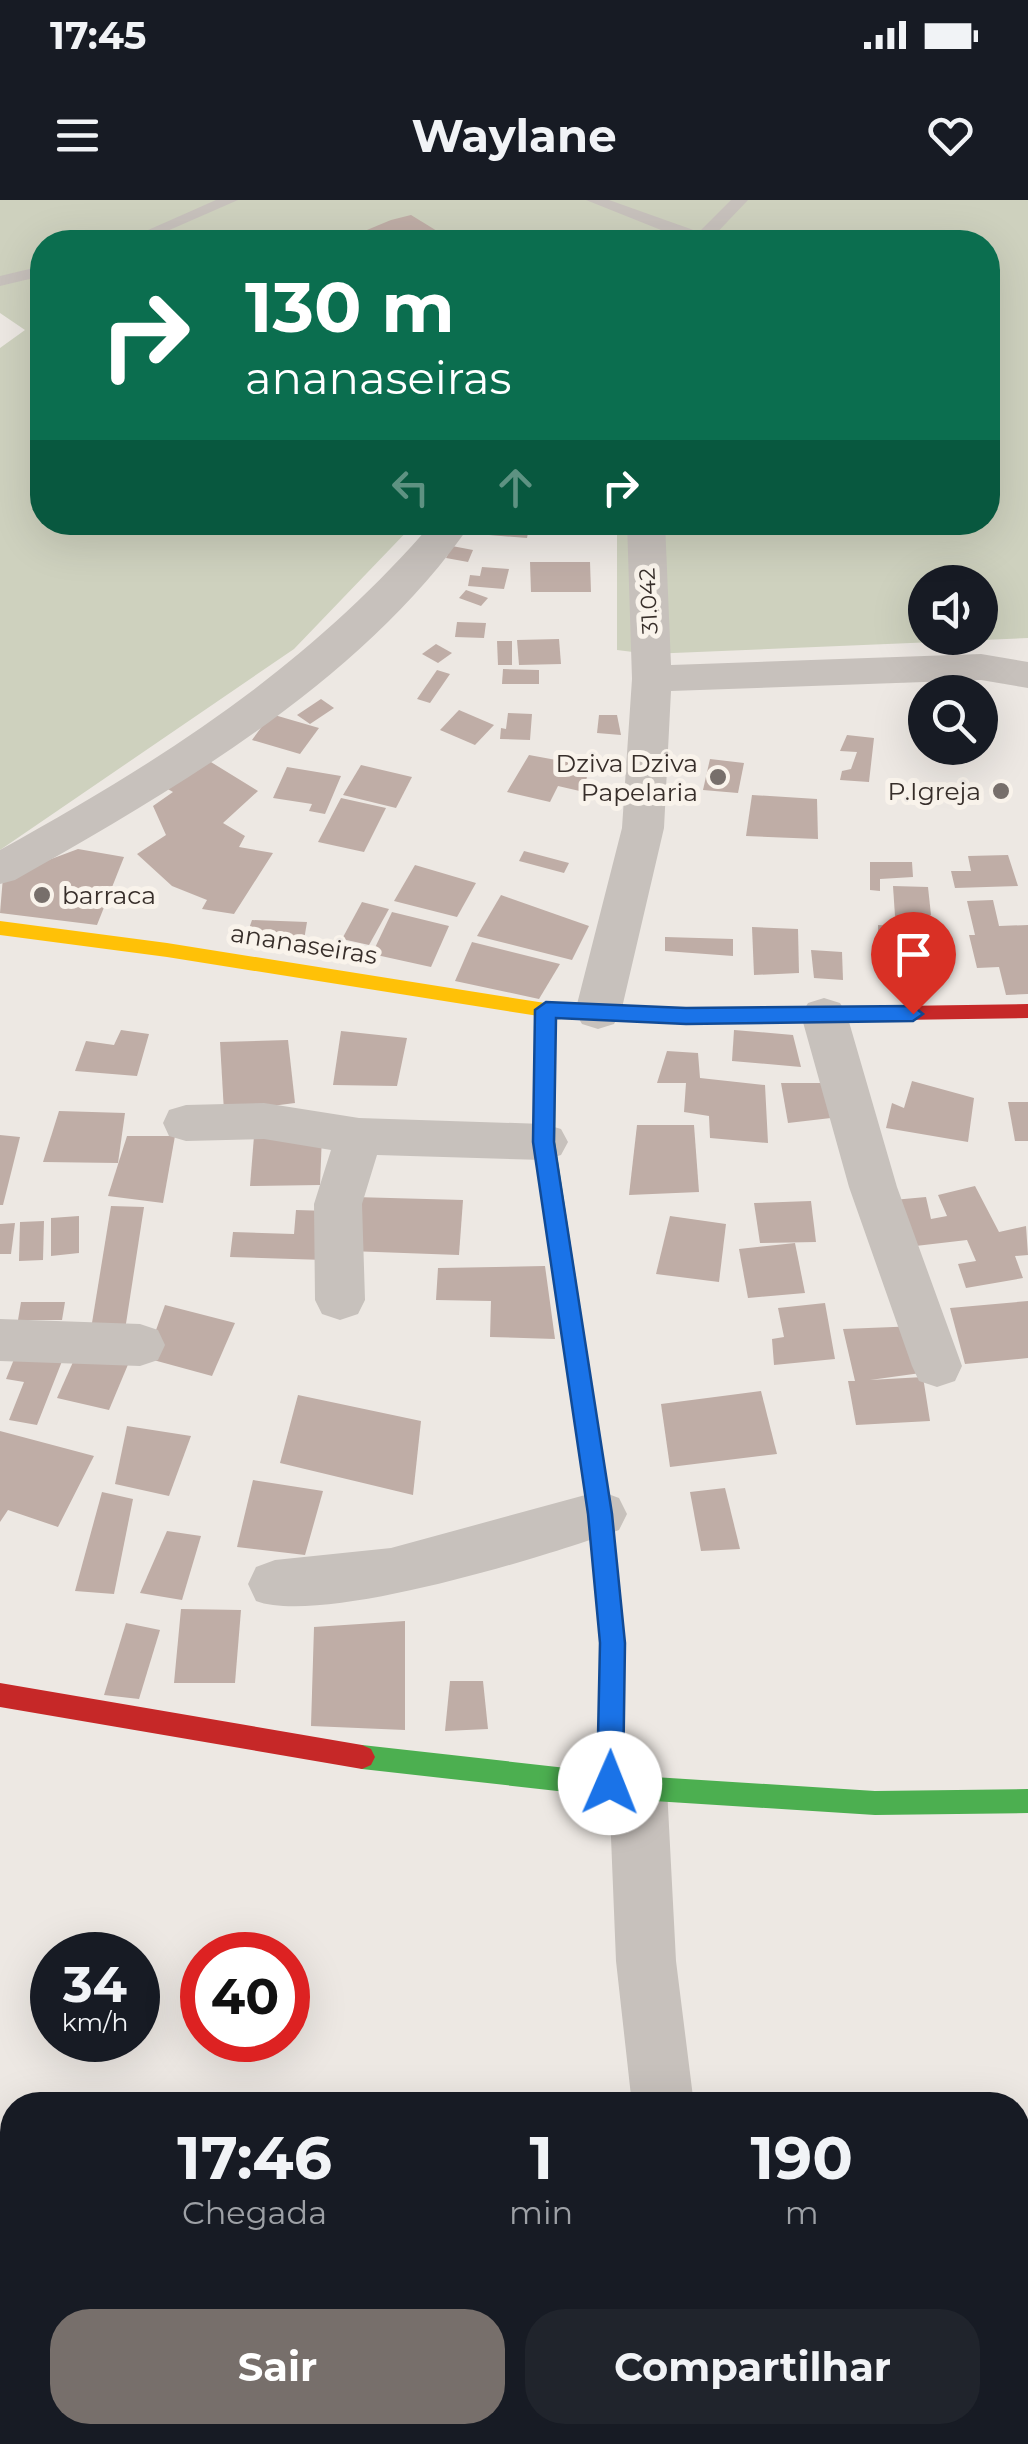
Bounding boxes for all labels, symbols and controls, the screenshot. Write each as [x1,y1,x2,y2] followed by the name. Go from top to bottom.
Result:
[50,12,146,59] text: 17:45
[50,108,105,163] icon: menu
[411,108,617,163] text: Waylane
[923,108,978,163] icon: heart
[245,264,455,350] text: 130 m
[80,270,210,400] icon: right
[245,350,511,405] text: ananaseiras
[383,460,438,515] icon: left
[488,460,543,515] icon: ahead
[593,460,648,515] icon: right
[908,565,998,765] map controls
[908,565,998,655] button: sound
[633,567,664,635] street label: 31.042
[908,675,998,765] button: search
[556,748,698,807] place label: Dziva Dziva Papelaria
[707,766,729,788] marker: Dziva Dziva Papelaria
[888,776,981,806] place label: P.Igreja
[990,780,1012,802] marker: P.Igreja
[62,880,156,910] place label: barraca
[31,884,53,906] marker: barraca
[871,912,956,1015] pin
[229,918,379,970] street label: ananaseiras
[886,927,941,982] icon: arrive
[558,1731,662,1835] position arrow
[180,1932,310,2062] speed limit sign: 40
[63,1954,127,2015] text: 34
[62,2007,128,2037] text: km/h
[177,2121,332,2194] text: 17:46
[529,2121,553,2194] text: 1
[750,2121,853,2194] text: 190
[182,2193,327,2232] text: Chegada
[509,2193,573,2232] text: min
[785,2193,819,2232] text: m
[50,2309,505,2424] button: Sair
[525,2309,980,2424] button: Compartilhar

